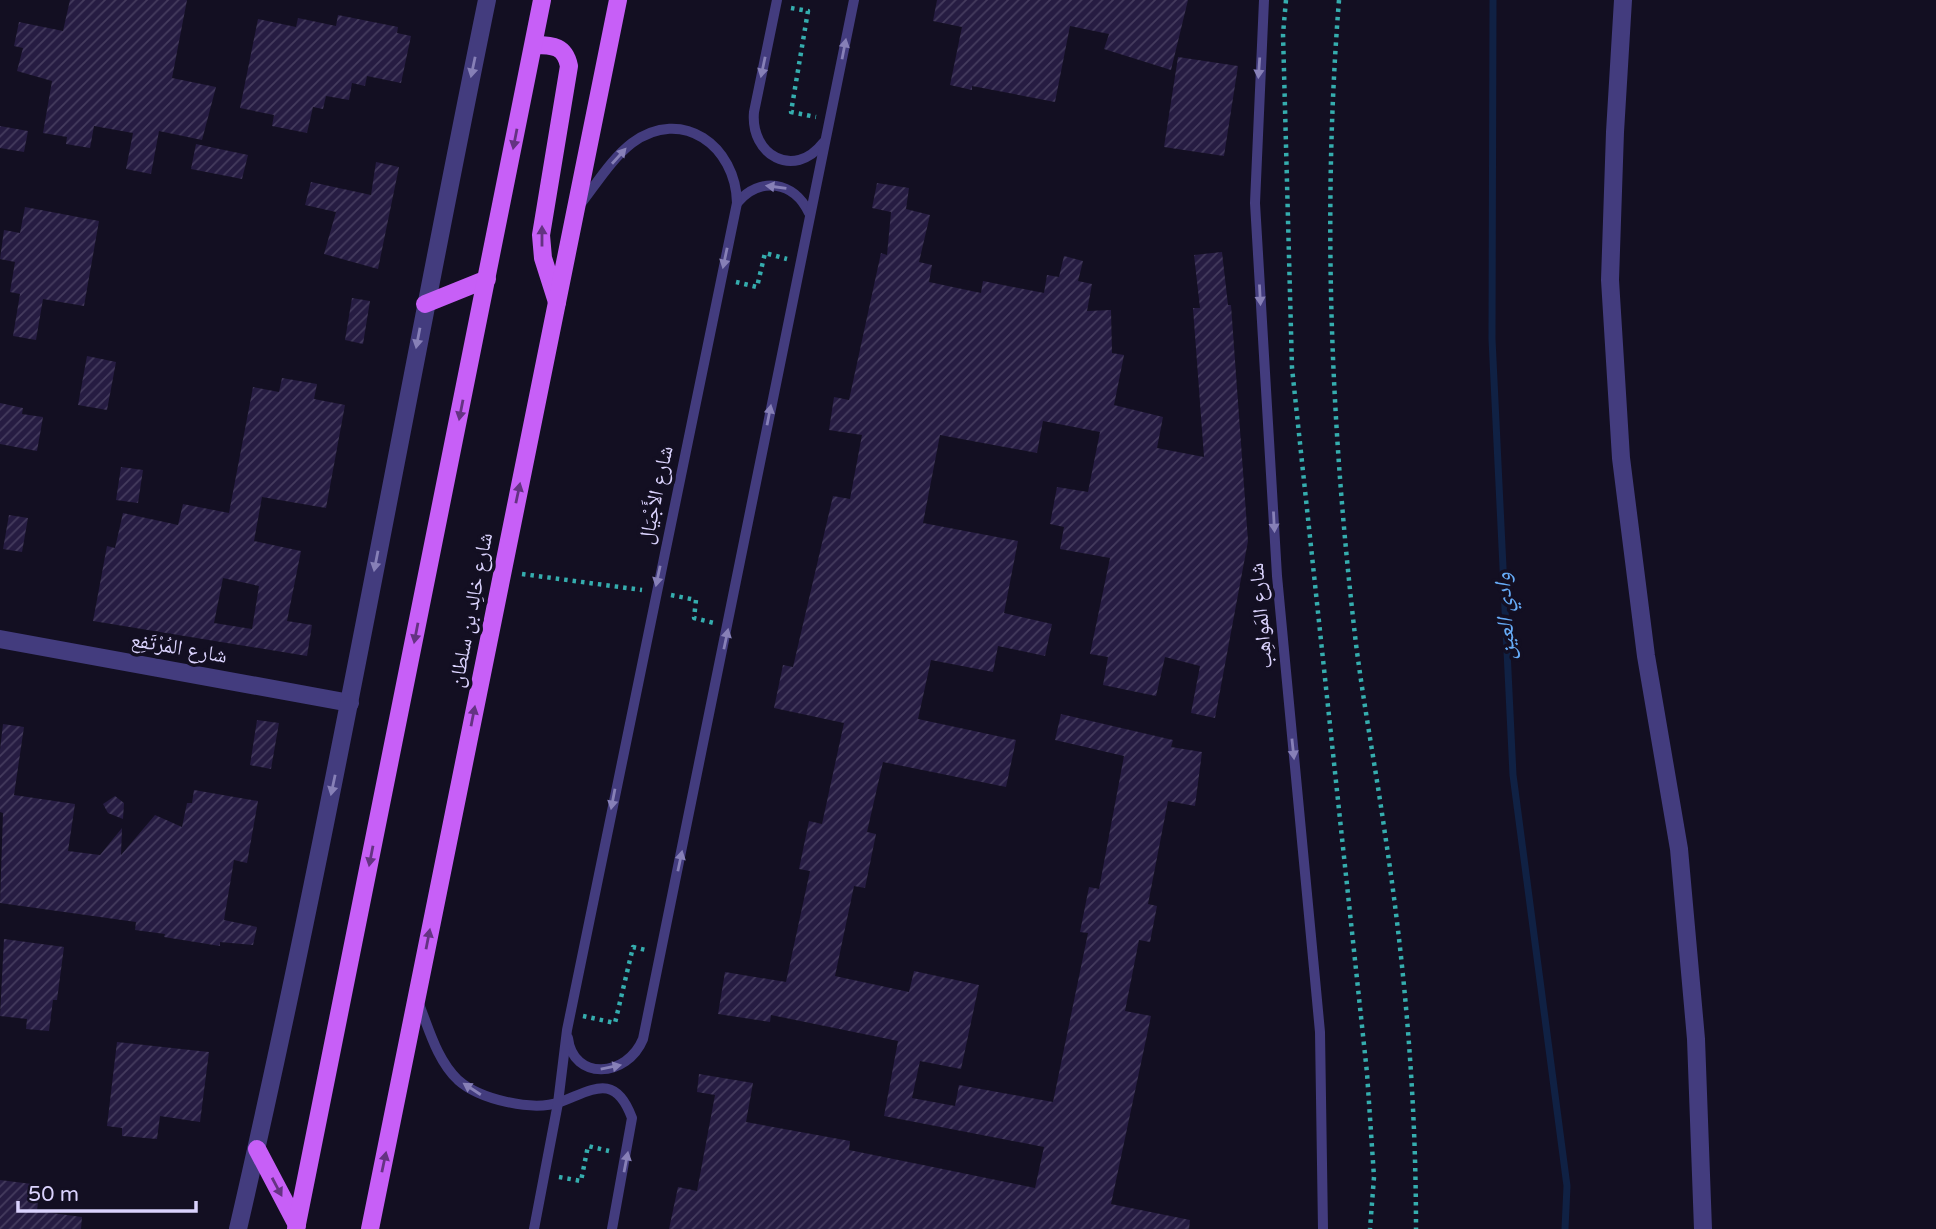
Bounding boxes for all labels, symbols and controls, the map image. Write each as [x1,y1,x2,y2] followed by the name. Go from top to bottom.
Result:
[839,38,850,60] one-way arrow
[468,56,479,78] one-way arrow
[757,56,768,78] one-way arrow
[1253,57,1264,79] one-way arrow
[510,128,521,150] one-way arrow
[611,148,627,165] one-way arrow
[765,182,787,193] one-way arrow
[537,225,548,247] one-way arrow
[720,247,731,269] one-way arrow
[1254,285,1265,307] one-way arrow
[413,327,424,349] one-way arrow
[455,399,466,421] one-way arrow
[764,404,775,426] one-way arrow
[632,443,679,546] street label: شارع الأَجْيَال
[513,482,524,504] one-way arrow
[1269,512,1280,534] one-way arrow
[444,530,498,690] street label: شارع خالِد بن سلطان
[371,550,382,572] one-way arrow
[1244,562,1278,670] street label: شارع المَواهِب
[653,565,664,587] one-way arrow
[1489,571,1525,660] water label: وادي العين
[410,622,421,644] one-way arrow
[129,627,229,669] street label: شارع المُرْتَفِع
[720,628,731,650] one-way arrow
[467,705,478,727] one-way arrow
[1287,738,1298,760] one-way arrow
[327,774,338,796] one-way arrow
[608,788,619,810] one-way arrow
[365,845,376,867] one-way arrow
[674,850,685,872] one-way arrow
[423,928,434,950] one-way arrow
[600,1062,622,1073] one-way arrow
[462,1082,481,1095] one-way arrow
[378,1151,389,1173] one-way arrow
[620,1151,631,1173] one-way arrow
[18,1170,196,1214] scale bar
[271,1177,282,1197] one-way arrow
[28,1182,79,1207] text: 50 m

